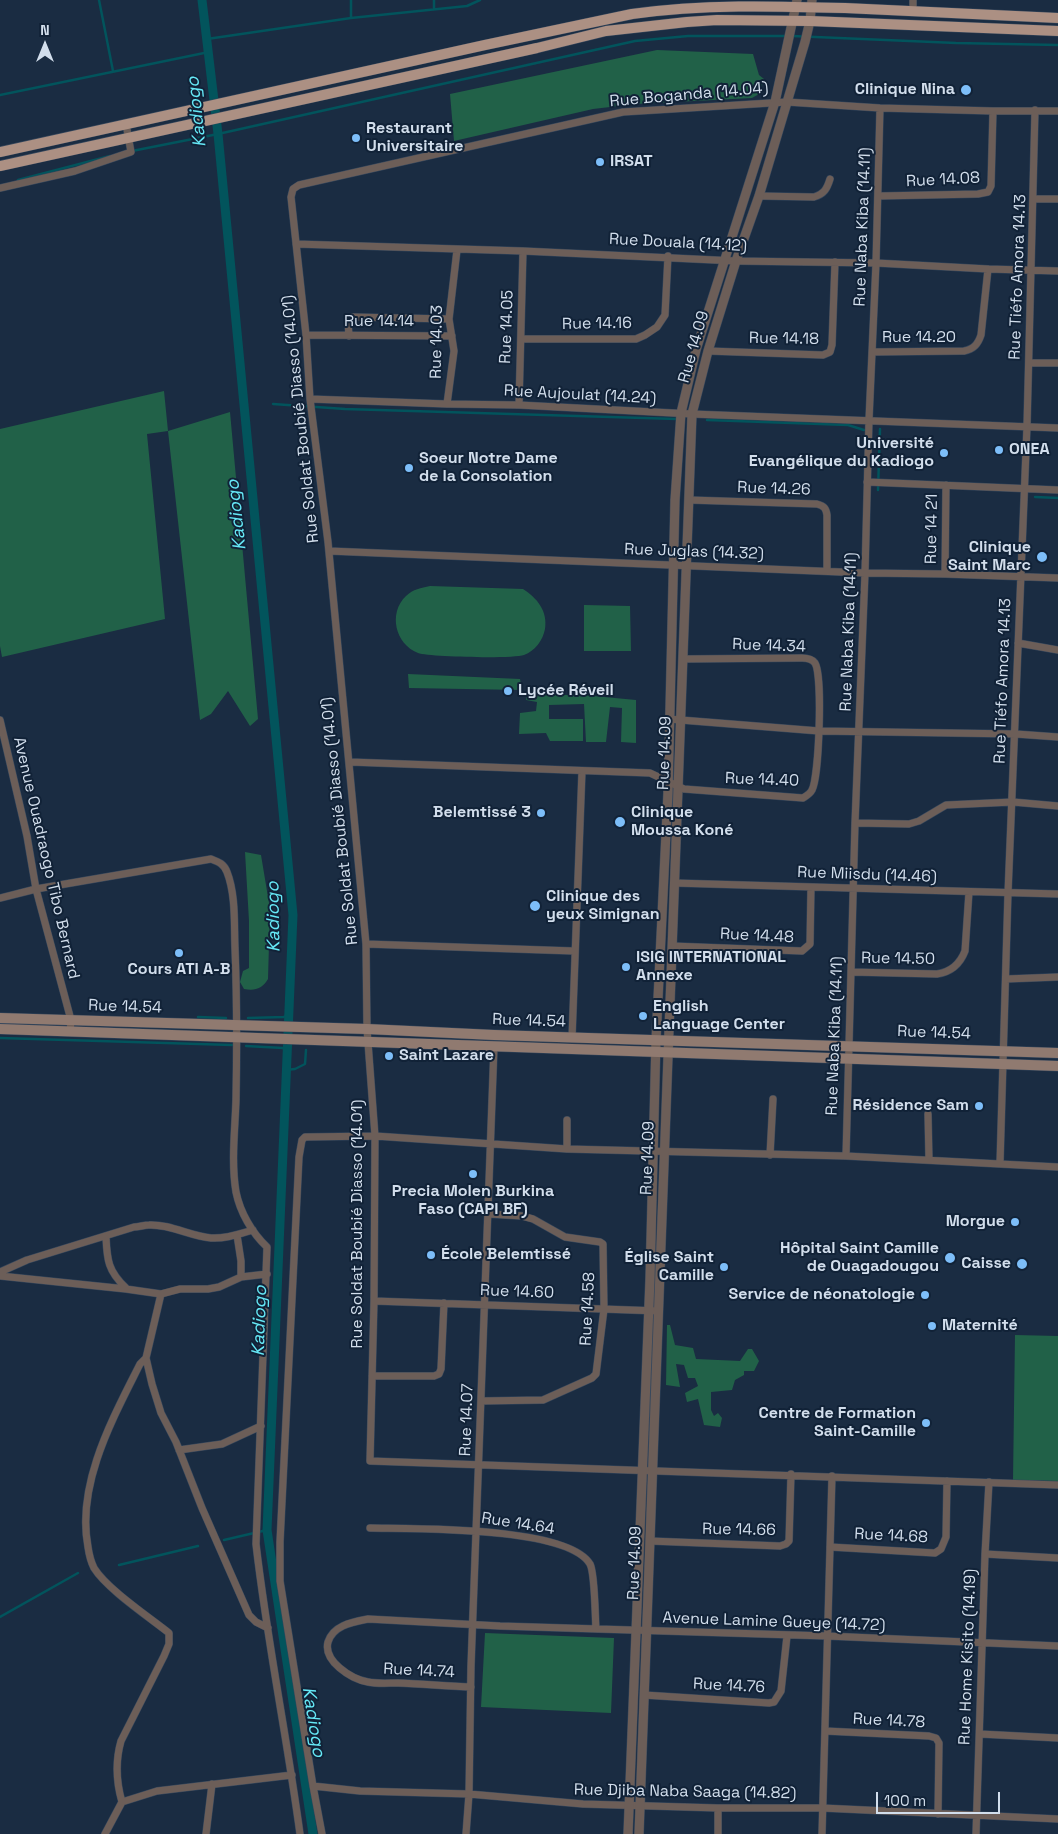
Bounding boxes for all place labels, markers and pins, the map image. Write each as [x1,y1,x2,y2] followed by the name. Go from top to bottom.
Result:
[855,80,955,100] place label: Clinique Nina
[959,83,973,97] marker: Clinique Nina
[366,119,464,157] place label: Restaurant Universitaire
[350,132,362,144] marker: Restaurant Universitaire
[610,152,653,172] place label: IRSAT
[594,156,606,168] marker: IRSAT
[749,434,934,472] place label: Université Evangélique du Kadiogo
[1009,440,1050,460] place label: ONEA
[993,444,1005,456] marker: ONEA
[938,447,950,459] marker: Université Evangélique du Kadiogo
[419,449,558,487] place label: Soeur Notre Dame de la Consolation
[403,462,415,474] marker: Soeur Notre Dame de la Consolation
[948,538,1031,576] place label: Clinique Saint Marc
[1035,550,1049,564] marker: Clinique Saint Marc
[518,681,614,701] place label: Lycée Réveil
[502,685,514,697] marker: Lycée Réveil
[433,803,531,823] place label: Belemtissé 3
[631,803,733,841] place label: Clinique Moussa Koné
[535,807,547,819] marker: Belemtissé 3
[613,815,627,829] marker: Clinique Moussa Koné
[546,887,660,925] place label: Clinique des yeux Simignan
[528,899,542,913] marker: Clinique des yeux Simignan
[173,947,185,959] marker: Cours ATI A-B
[636,948,786,986] place label: ISIG INTERNATIONAL Annexe
[128,960,230,980] place label: Cours ATI A-B
[620,961,632,973] marker: ISIG INTERNATIONAL Annexe
[653,997,785,1035] place label: English Language Center
[637,1010,649,1022] marker: English Language Center
[399,1046,494,1066] place label: Saint Lazare
[383,1050,395,1062] marker: Saint Lazare
[852,1096,969,1116] place label: Résidence Sam
[973,1100,985,1112] marker: Résidence Sam
[467,1168,479,1180] marker: Precia Molen Burkina Faso (CAPI BF)
[392,1182,554,1220] place label: Precia Molen Burkina Faso (CAPI BF)
[946,1212,1005,1232] place label: Morgue
[1009,1216,1021,1228] marker: Morgue
[780,1239,939,1277] place label: Hôpital Saint Camille de Ouagadougou
[441,1245,571,1265] place label: École Belemtissé
[625,1248,714,1286] place label: Église Saint Camille
[425,1249,437,1261] marker: École Belemtissé
[943,1251,957,1265] marker: Hôpital Saint Camille de Ouagadougou
[961,1254,1011,1274] place label: Caisse
[1015,1257,1029,1271] marker: Caisse
[718,1261,730,1273] marker: Église Saint Camille
[729,1285,915,1305] place label: Service de néonatologie
[919,1289,931,1301] marker: Service de néonatologie
[942,1316,1018,1336] place label: Maternité
[926,1320,938,1332] marker: Maternité
[759,1404,916,1442] place label: Centre de Formation Saint-Camille
[920,1417,932,1429] marker: Centre de Formation Saint-Camille

